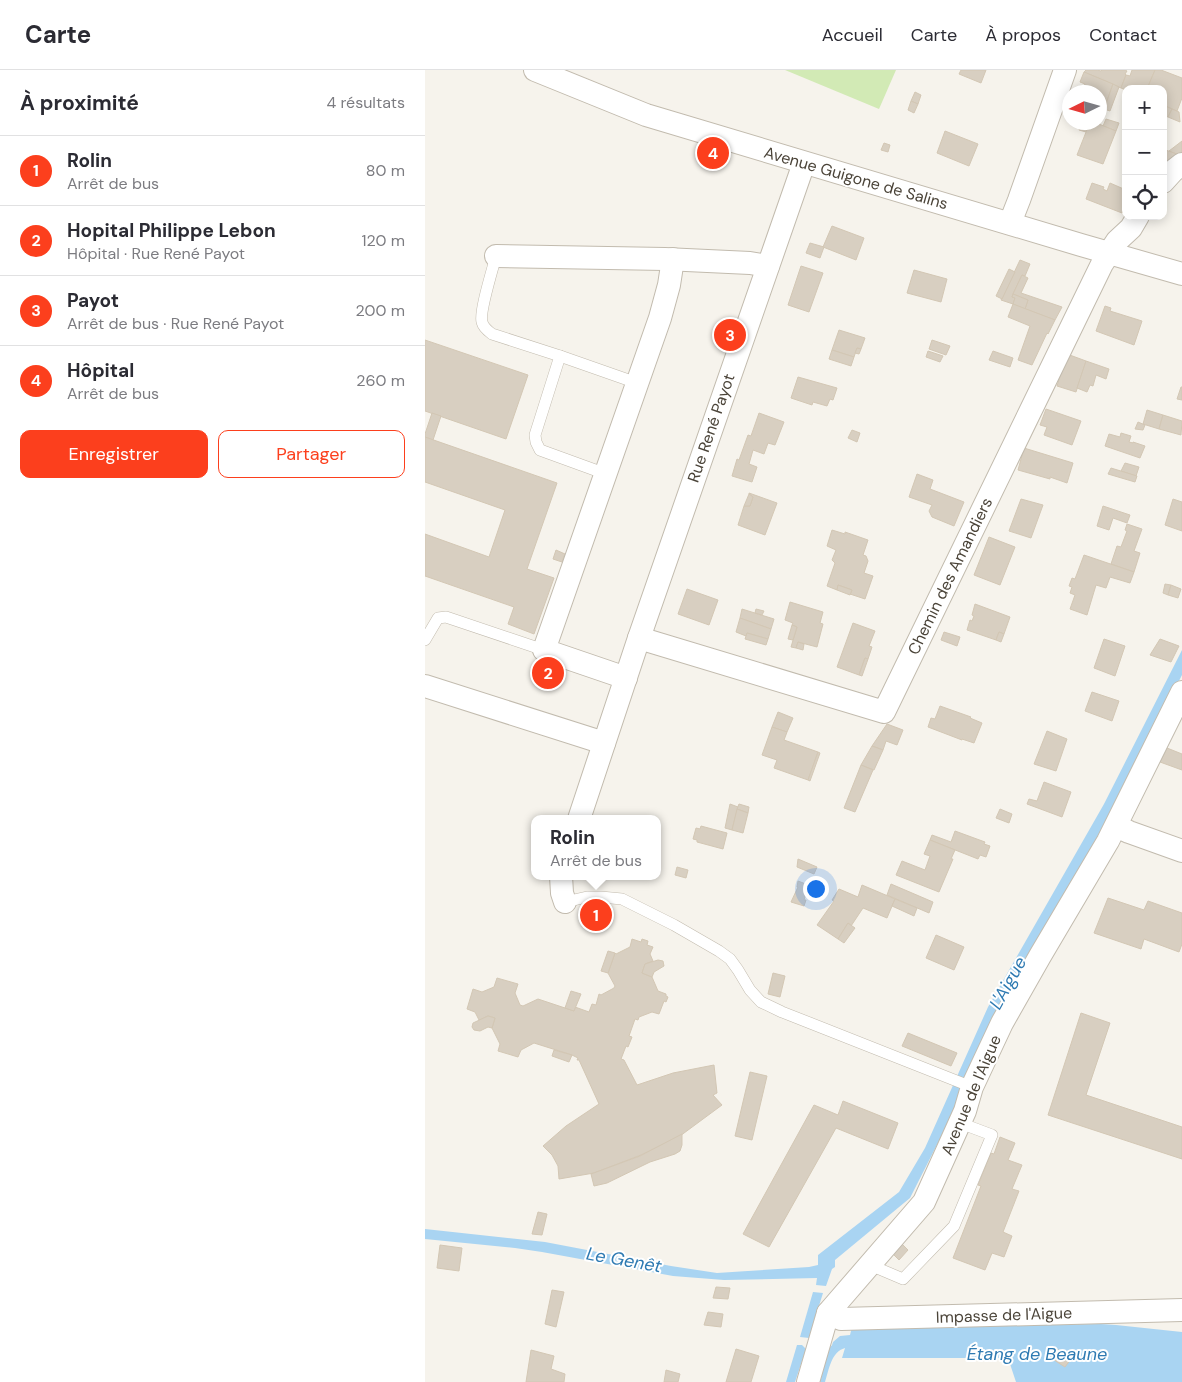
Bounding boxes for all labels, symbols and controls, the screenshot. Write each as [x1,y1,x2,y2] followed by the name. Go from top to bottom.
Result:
[25,19,91,50] text: Carte
[822,23,883,47] text: Accueil
[911,23,957,47] text: Carte
[985,23,1061,47] text: À propos
[1089,23,1157,47] text: Contact
[1062,85,1107,130] north arrow
[1122,85,1167,220] map controls
[1122,85,1167,130] button: +
[20,89,139,117] text: À proximité
[327,92,405,113] text: 4 résultats
[1122,130,1167,175] button: −
[697,134,729,172] pin: 4
[762,142,950,214] street label: Avenue Guigone de Salins
[67,148,112,173] text: Rolin
[33,160,39,181] text: 1
[366,160,405,181] text: 80 m
[67,173,159,194] text: Arrêt de bus
[1122,175,1167,220] button: locate
[67,218,276,243] text: Hopital Philippe Lebon
[31,230,41,251] text: 2
[361,230,405,251] text: 120 m
[67,243,245,264] text: Hôpital · Rue René Payot
[67,288,119,313] text: Payot
[31,300,41,321] text: 3
[356,300,405,321] text: 200 m
[67,313,284,334] text: Arrêt de bus · Rue René Payot
[714,316,746,354] pin: 3
[67,358,134,383] text: Hôpital
[31,370,41,391] text: 4
[356,370,405,391] text: 260 m
[683,371,739,485] street label: Rue René Payot
[67,383,159,404] text: Arrêt de bus
[20,430,208,478] button: Enregistrer
[218,430,405,478] button: Partager
[903,494,997,658] street label: Chemin des Amandiers
[532,654,564,692] pin: 2
[531,815,661,880] popup
[550,825,595,850] text: Rolin
[550,850,642,871] text: Arrêt de bus
[803,876,829,902] your location
[580,896,612,934] pin: 1
[984,952,1032,1014] water label: L'Aigue
[936,1032,1006,1158] street label: Avenue de l'Aigue
[584,1242,665,1279] water label: Le Genêt
[936,1302,1072,1328] street label: Impasse de l'Aigue
[967,1342,1107,1366] water label: Étang de Beaune

